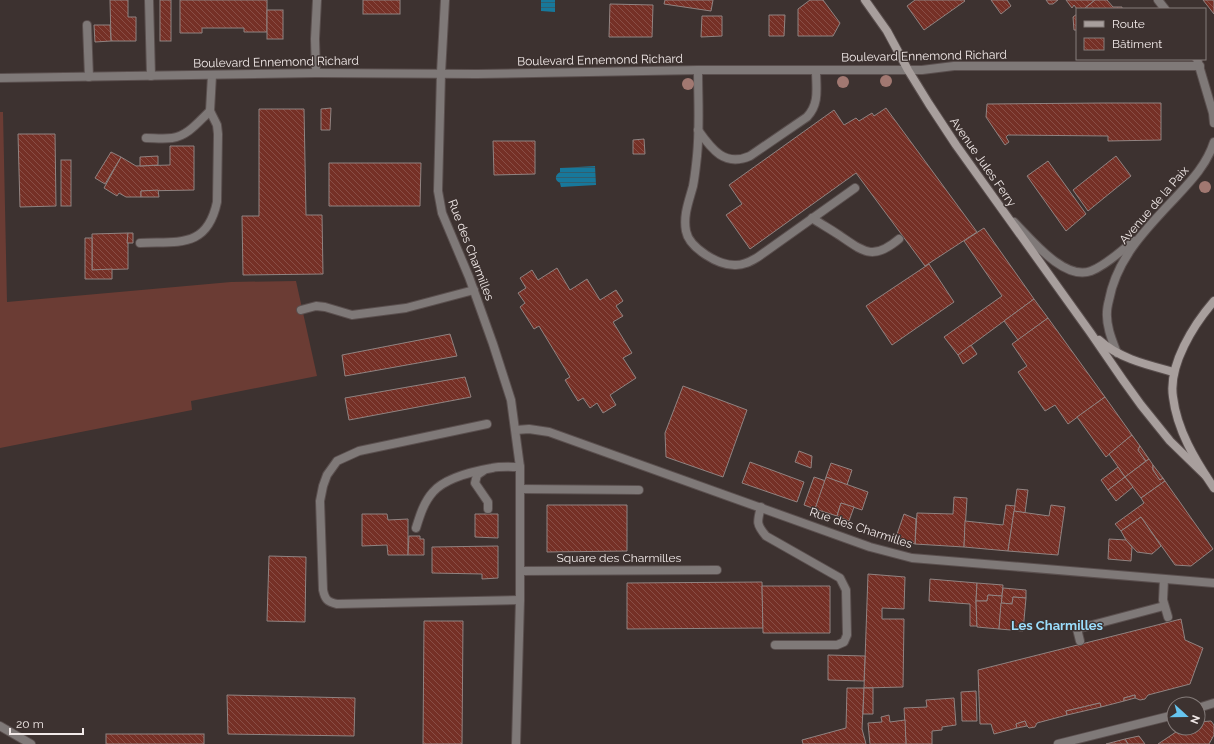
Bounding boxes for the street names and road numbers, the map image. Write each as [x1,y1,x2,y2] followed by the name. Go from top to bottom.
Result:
[841,48,1007,64] street label: Boulevard Ennemond Richard
[517,52,683,68] street label: Boulevard Ennemond Richard
[193,54,359,70] street label: Boulevard Ennemond Richard
[947,115,1019,210] street label: Avenue Jules Ferry
[1117,163,1191,247] street label: Avenue de la Paix
[445,197,497,303] street label: Rue des Charmilles
[808,505,914,551] street label: Rue des Charmilles
[557,551,682,565] street label: Square des Charmilles

